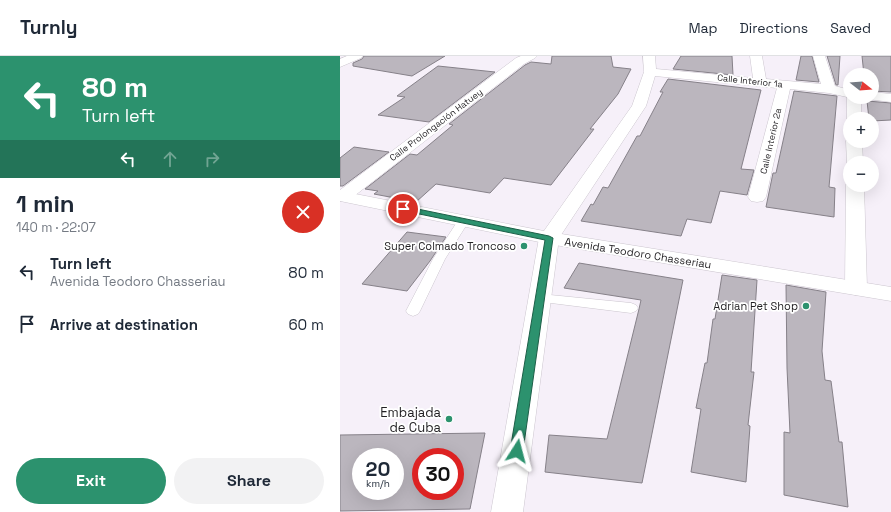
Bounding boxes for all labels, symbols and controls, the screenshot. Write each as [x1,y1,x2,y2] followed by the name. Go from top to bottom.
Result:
[20,15,78,40] text: Turnly
[688,19,718,37] text: Map
[740,19,808,37] text: Directions
[830,19,871,37] text: Saved
[843,68,879,104] north arrow
[843,68,879,192] map controls
[82,69,148,105] text: 80 m
[16,72,68,124] icon: left
[717,72,783,90] street label: Calle Interior 1a
[387,86,485,164] street label: Calle Prolongación Hatuey
[82,104,155,127] text: Turn left
[758,107,784,175] street label: Calle Interior 2a
[843,112,879,148] button: +
[117,148,139,170] icon: left
[159,148,181,170] icon: ahead
[201,148,223,170] icon: right
[843,156,879,192] button: −
[16,188,75,219] text: 1 min
[282,191,324,233] button: close
[386,192,420,226] pin
[392,198,414,220] icon: arrive
[16,219,96,236] text: 140 m · 22:07
[564,234,712,272] street label: Avenida Teodoro Chasseriau
[384,239,516,253] place label: Super Colmado Troncoso
[519,241,529,251] marker: Super Colmado Troncoso
[50,254,112,273] text: Turn left
[16,261,38,283] icon: left
[288,263,324,282] text: 80 m
[50,273,225,290] text: Avenida Teodoro Chasseriau
[713,299,798,313] place label: Adrian Pet Shop
[801,301,811,311] marker: Adrian Pet Shop
[16,313,38,335] icon: arrive
[50,315,198,334] text: Arrive at destination
[288,315,324,334] text: 60 m
[380,404,442,436] place label: Embajada de Cuba
[444,414,454,424] marker: Embajada de Cuba
[496,430,538,472] position arrow
[412,448,464,500] speed limit sign: 30
[366,456,390,482] text: 20
[16,458,166,504] button: Exit
[174,458,324,504] button: Share
[366,477,390,490] text: km/h

